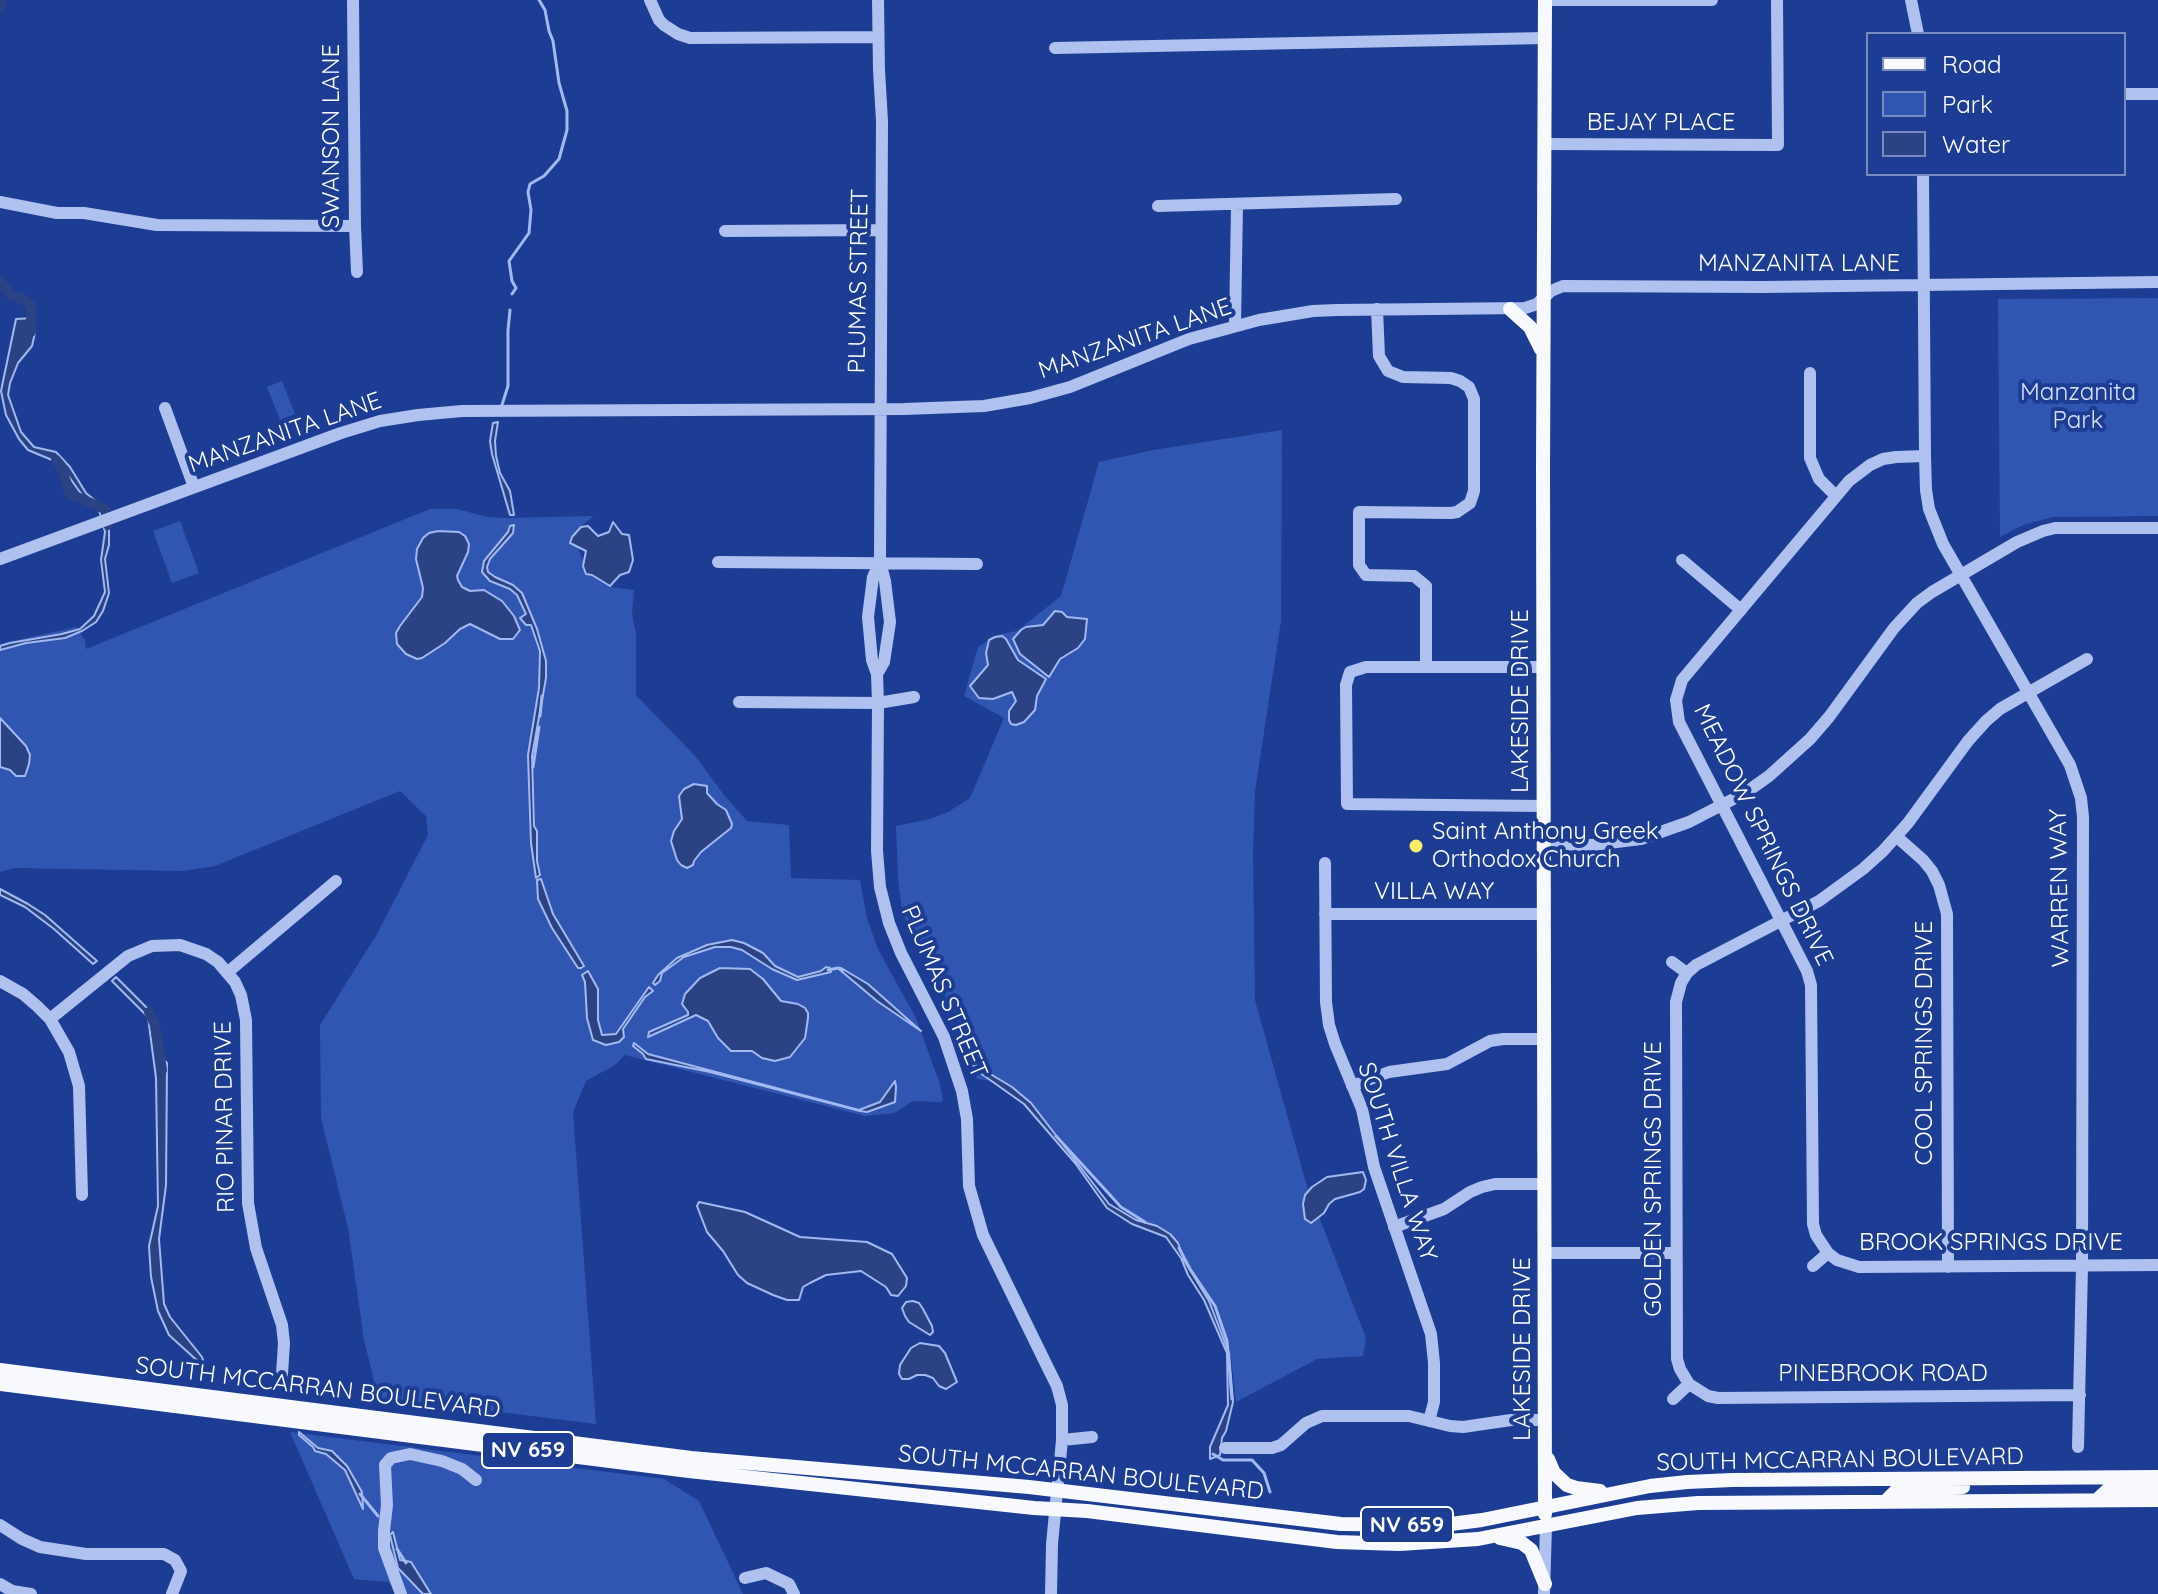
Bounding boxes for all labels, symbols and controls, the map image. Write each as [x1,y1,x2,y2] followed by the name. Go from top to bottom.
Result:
[1866,32,2126,176] legend
[318,44,346,228] street label: SWANSON LANE
[1942,49,2002,79] text: Road
[1942,89,1993,119] text: Park
[1587,109,1735,137] street label: BEJAY PLACE
[1942,129,2010,159] text: Water
[843,188,875,374] street label: PLUMAS STREET
[1698,250,1900,278] street label: MANZANITA LANE
[1035,292,1235,386] street label: MANZANITA LANE
[2020,379,2136,435] park label: Manzanita Park
[185,386,385,480] street label: MANZANITA LANE
[1507,609,1535,793] street label: LAKESIDE DRIVE
[1687,700,1839,970] street label: MEADOW SPRINGS DRIVE
[2044,808,2076,968] street label: WARREN WAY
[1432,818,1659,874] place label: Saint Anthony Greek Orthodox Church
[1407,837,1425,855] marker: Saint Anthony Greek Orthodox Church
[1374,878,1494,906] street label: VILLA WAY
[895,901,993,1083] street label: PLUMAS STREET
[1911,921,1939,1165] street label: COOL SPRINGS DRIVE
[209,1021,241,1213] street label: RIO PINAR DRIVE
[1640,1041,1668,1317] street label: GOLDEN SPRINGS DRIVE
[1351,1059,1443,1265] street label: SOUTH VILLA WAY
[1859,1229,2123,1257] street label: BROOK SPRINGS DRIVE
[1509,1257,1537,1441] street label: LAKESIDE DRIVE
[134,1351,502,1425] street label: SOUTH MCCARRAN BOULEVARD
[1778,1360,1988,1388] street label: PINEBROOK ROAD
[482,1432,574,1468] road number: NV 659
[897,1439,1265,1507] street label: SOUTH MCCARRAN BOULEVARD
[1656,1442,2024,1478] street label: SOUTH MCCARRAN BOULEVARD
[1361,1507,1453,1543] road number: NV 659

